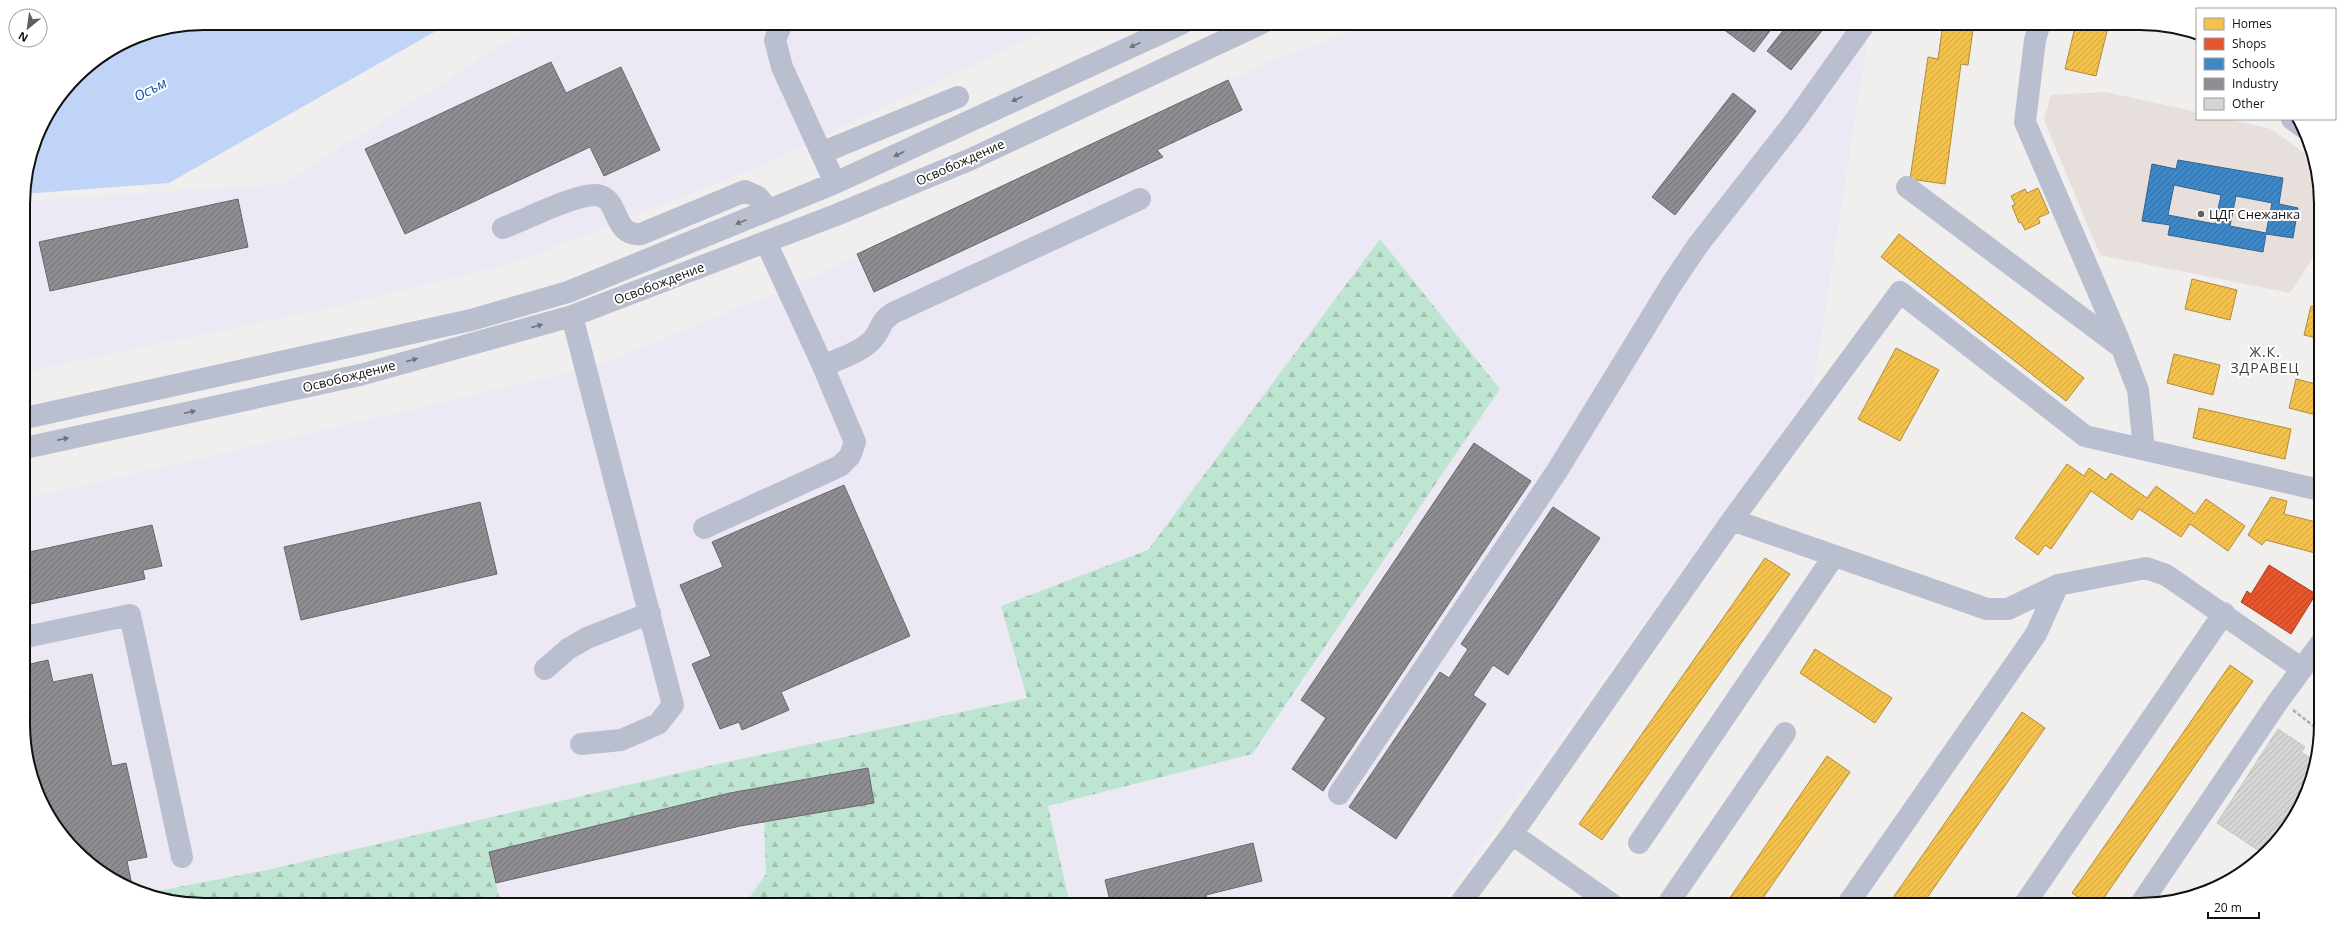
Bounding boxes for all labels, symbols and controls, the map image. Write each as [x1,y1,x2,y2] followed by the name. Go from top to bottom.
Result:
[8,8,48,48] north arrow
[2196,8,2336,120] legend
[2232,15,2272,32] text: Homes
[15,28,30,46] text: N
[2232,35,2267,52] text: Shops
[1130,42,1141,48] one-way arrow
[2232,55,2275,72] text: Schools
[130,73,170,105] water label: Осъм
[2232,75,2279,92] text: Industry
[2232,95,2265,112] text: Other
[1011,96,1023,103] one-way arrow
[913,134,1007,190] street label: Освобождение
[893,151,905,157] one-way arrow
[2209,205,2300,223] place label: ЦДГ Снежанка
[2196,209,2206,219] marker: ЦДГ Снежанка
[734,219,746,225] one-way arrow
[611,258,707,308] street label: Освобождение
[532,323,544,329] one-way arrow
[2230,342,2300,377] district label: Ж.К. ЗДРАВЕЦ
[301,356,397,396] street label: Освобождение
[406,357,418,363] one-way arrow
[184,408,196,414] one-way arrow
[57,436,69,442] one-way arrow
[2208,894,2259,920] scale bar
[2214,899,2242,916] text: 20 m

